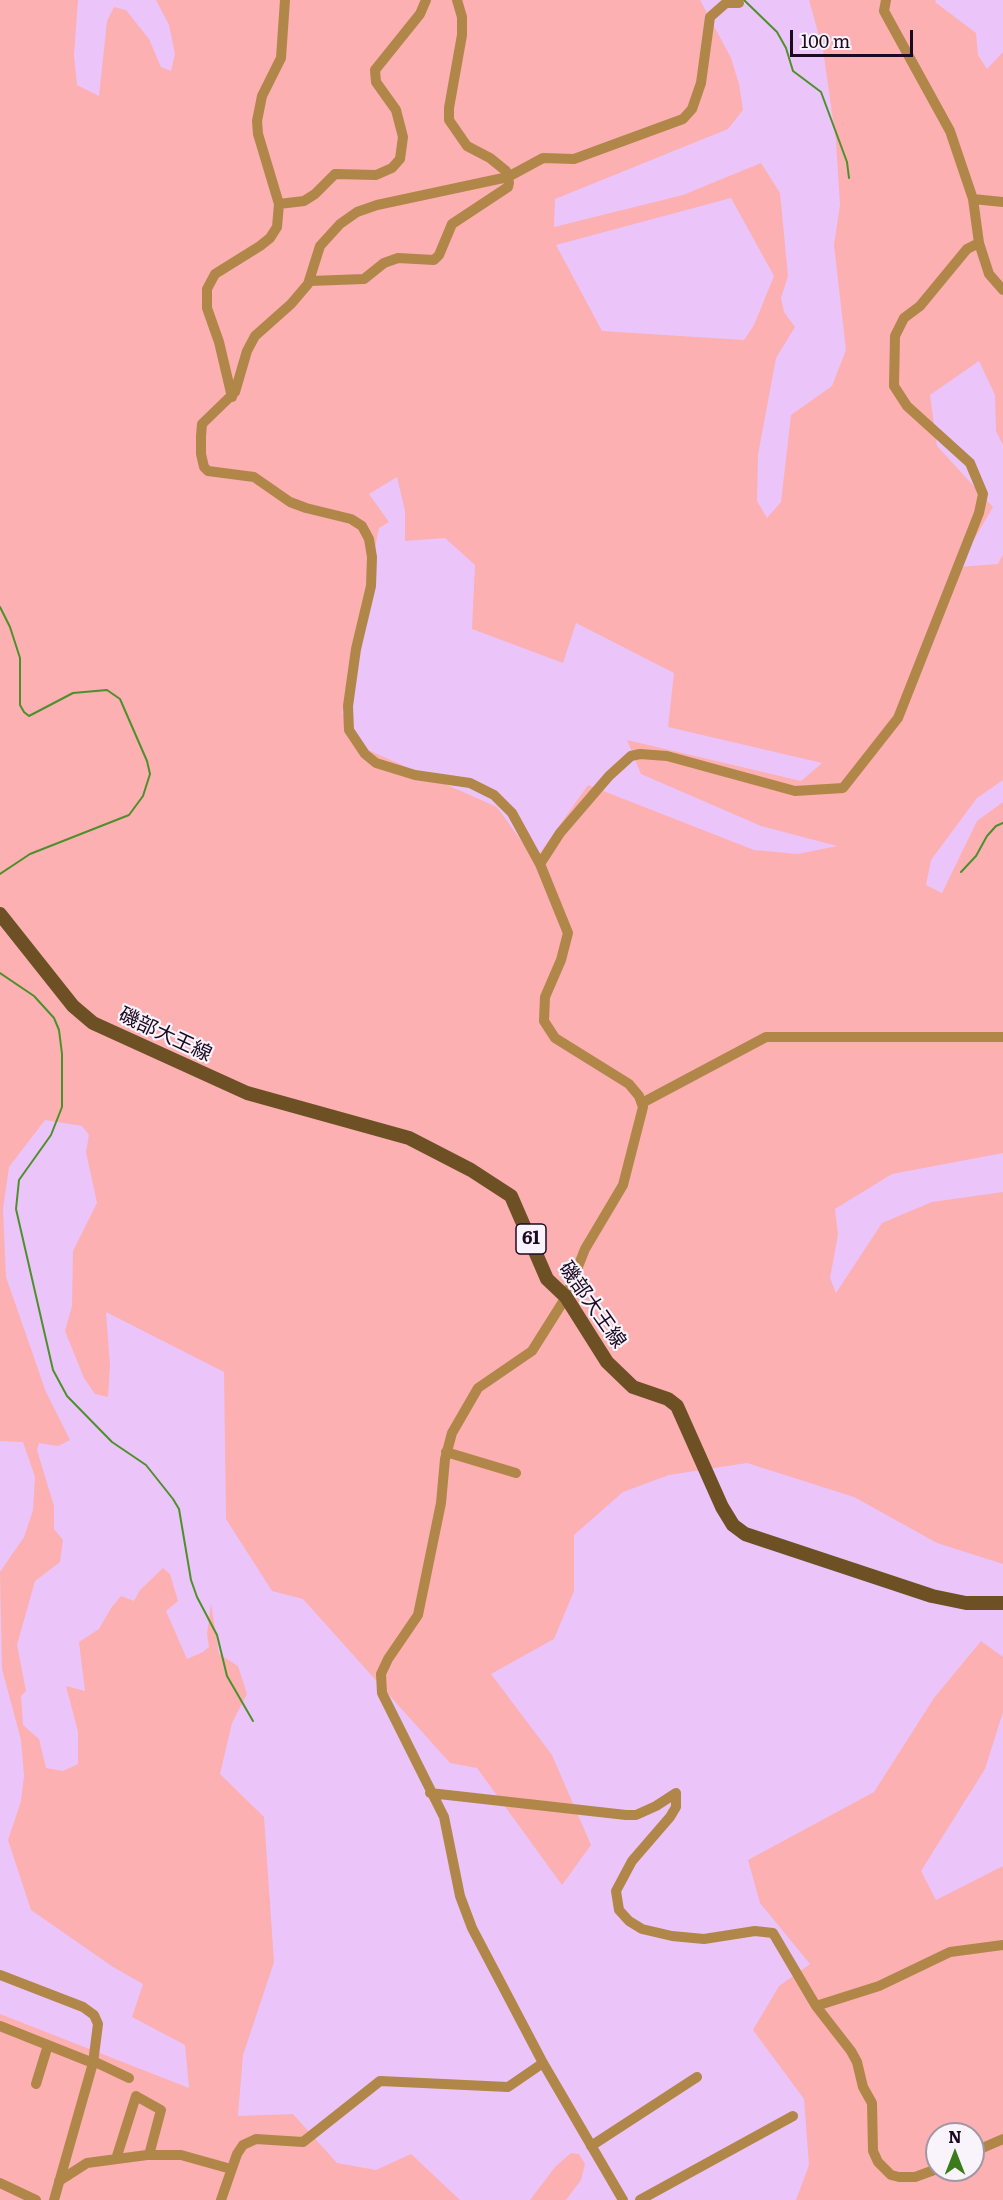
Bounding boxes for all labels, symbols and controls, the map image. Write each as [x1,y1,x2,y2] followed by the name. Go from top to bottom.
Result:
[793,18,916,56] scale bar
[801,27,850,54] text: 100 m
[115,1003,215,1067] street label: 磯部大王線
[516,1224,546,1254] road number: 61
[553,1257,631,1353] street label: 磯部大王線
[925,2122,985,2182] north arrow
[948,2124,962,2148] text: N

